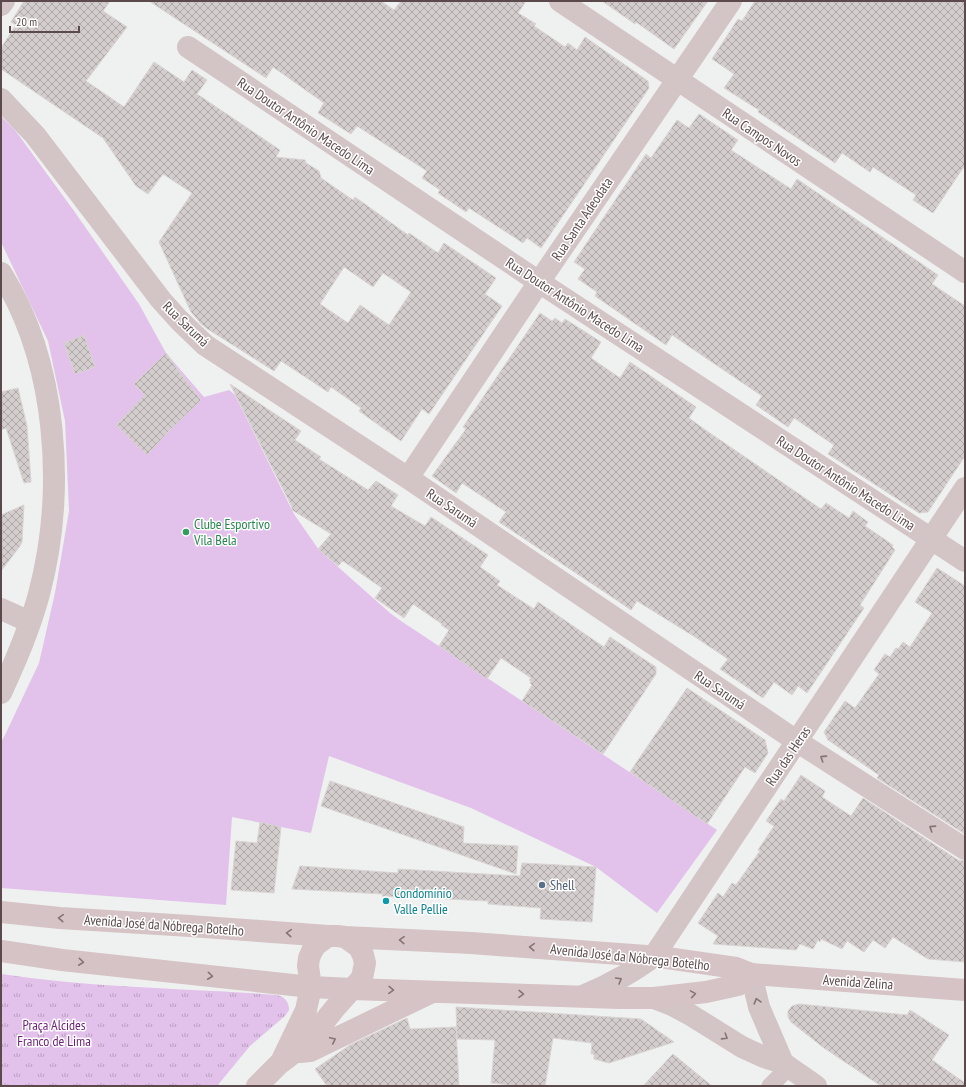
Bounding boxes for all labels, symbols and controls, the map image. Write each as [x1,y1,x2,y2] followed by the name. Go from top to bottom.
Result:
[10,8,79,34] scale bar
[16,14,37,29] text: 20 m
[234,73,378,179] street label: Rua Doutor Antônio Macedo Lima
[719,104,805,170] street label: Rua Campos Novos
[548,174,616,264] street label: Rua Santa Adeodata
[502,253,648,357] street label: Rua Doutor Antônio Macedo Lima
[159,298,213,350] street label: Rua Sarumá
[773,431,919,535] street label: Rua Doutor Antônio Macedo Lima
[423,484,481,532] street label: Rua Sarumá
[193,515,270,549] place label: Clube Esportivo Vila Bela
[181,527,191,537] marker: Clube Esportivo Vila Bela
[691,666,749,714] street label: Rua Sarumá
[761,722,815,789] street label: Rua das Heras
[820,755,827,763] one-way arrow
[929,825,936,833] one-way arrow
[550,876,575,894] place label: Shell
[537,880,547,890] marker: Shell
[393,884,452,918] place label: Condomínio Valle Pellie
[381,896,391,906] marker: Condomínio Valle Pellie
[83,910,245,940] street label: Avenida José da Nóbrega Botelho
[58,914,64,923] one-way arrow
[286,929,292,938] one-way arrow
[399,935,405,944] one-way arrow
[549,940,711,974] street label: Avenida José da Nóbrega Botelho
[529,943,535,952] one-way arrow
[78,957,84,966] one-way arrow
[207,971,214,980] one-way arrow
[822,971,894,993] street label: Avenida Zelina
[615,977,622,984] one-way arrow
[388,986,394,994] one-way arrow
[518,990,524,998] one-way arrow
[690,990,696,999] one-way arrow
[753,998,762,1005] one-way arrow
[17,1016,91,1050] park label: Praça Alcides Franco de Lima
[721,1032,728,1039] one-way arrow
[329,1037,336,1045] one-way arrow

